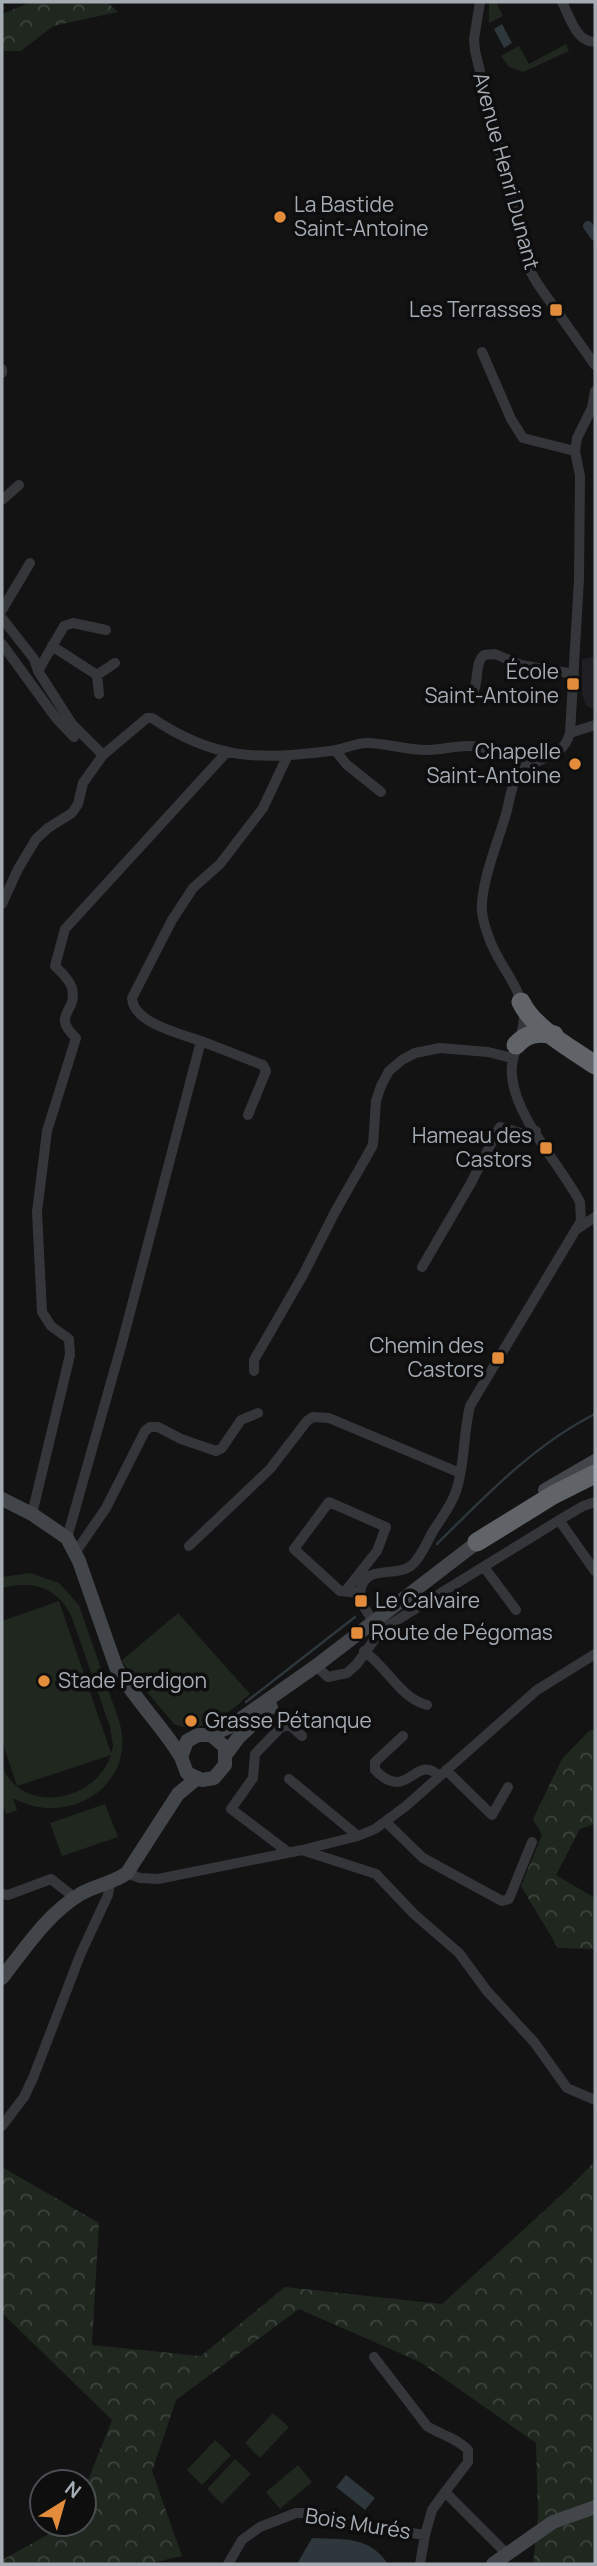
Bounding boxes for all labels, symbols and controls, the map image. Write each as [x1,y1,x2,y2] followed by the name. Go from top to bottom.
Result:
[467,69,547,272] street label: Avenue Henri Dunant
[294,190,429,242] place label: La Bastide Saint-Antoine
[272,209,288,225] marker: La Bastide Saint-Antoine
[409,295,542,323] place label: Les Terrasses
[548,302,564,318] marker: Les Terrasses
[424,657,559,709] place label: École Saint-Antoine
[565,676,581,692] marker: École Saint-Antoine
[426,737,561,789] place label: Chapelle Saint-Antoine
[567,756,583,772] marker: Chapelle Saint-Antoine
[412,1121,532,1173] place label: Hameau des Castors
[538,1140,554,1156] marker: Hameau des Castors
[369,1331,484,1383] place label: Chemin des Castors
[490,1350,506,1366] marker: Chemin des Castors
[375,1586,480,1614] place label: Le Calvaire
[353,1593,369,1609] marker: Le Calvaire
[371,1618,553,1646] place label: Route de Pégomas
[349,1625,365,1641] marker: Route de Pégomas
[58,1666,207,1694] place label: Stade Perdigon
[36,1673,52,1689] marker: Stade Perdigon
[205,1706,372,1734] place label: Grasse Pétanque
[183,1713,199,1729] marker: Grasse Pétanque
[28,2468,98,2538] north arrow
[60,2475,87,2504] text: N
[303,2501,413,2545] street label: Bois Murés

